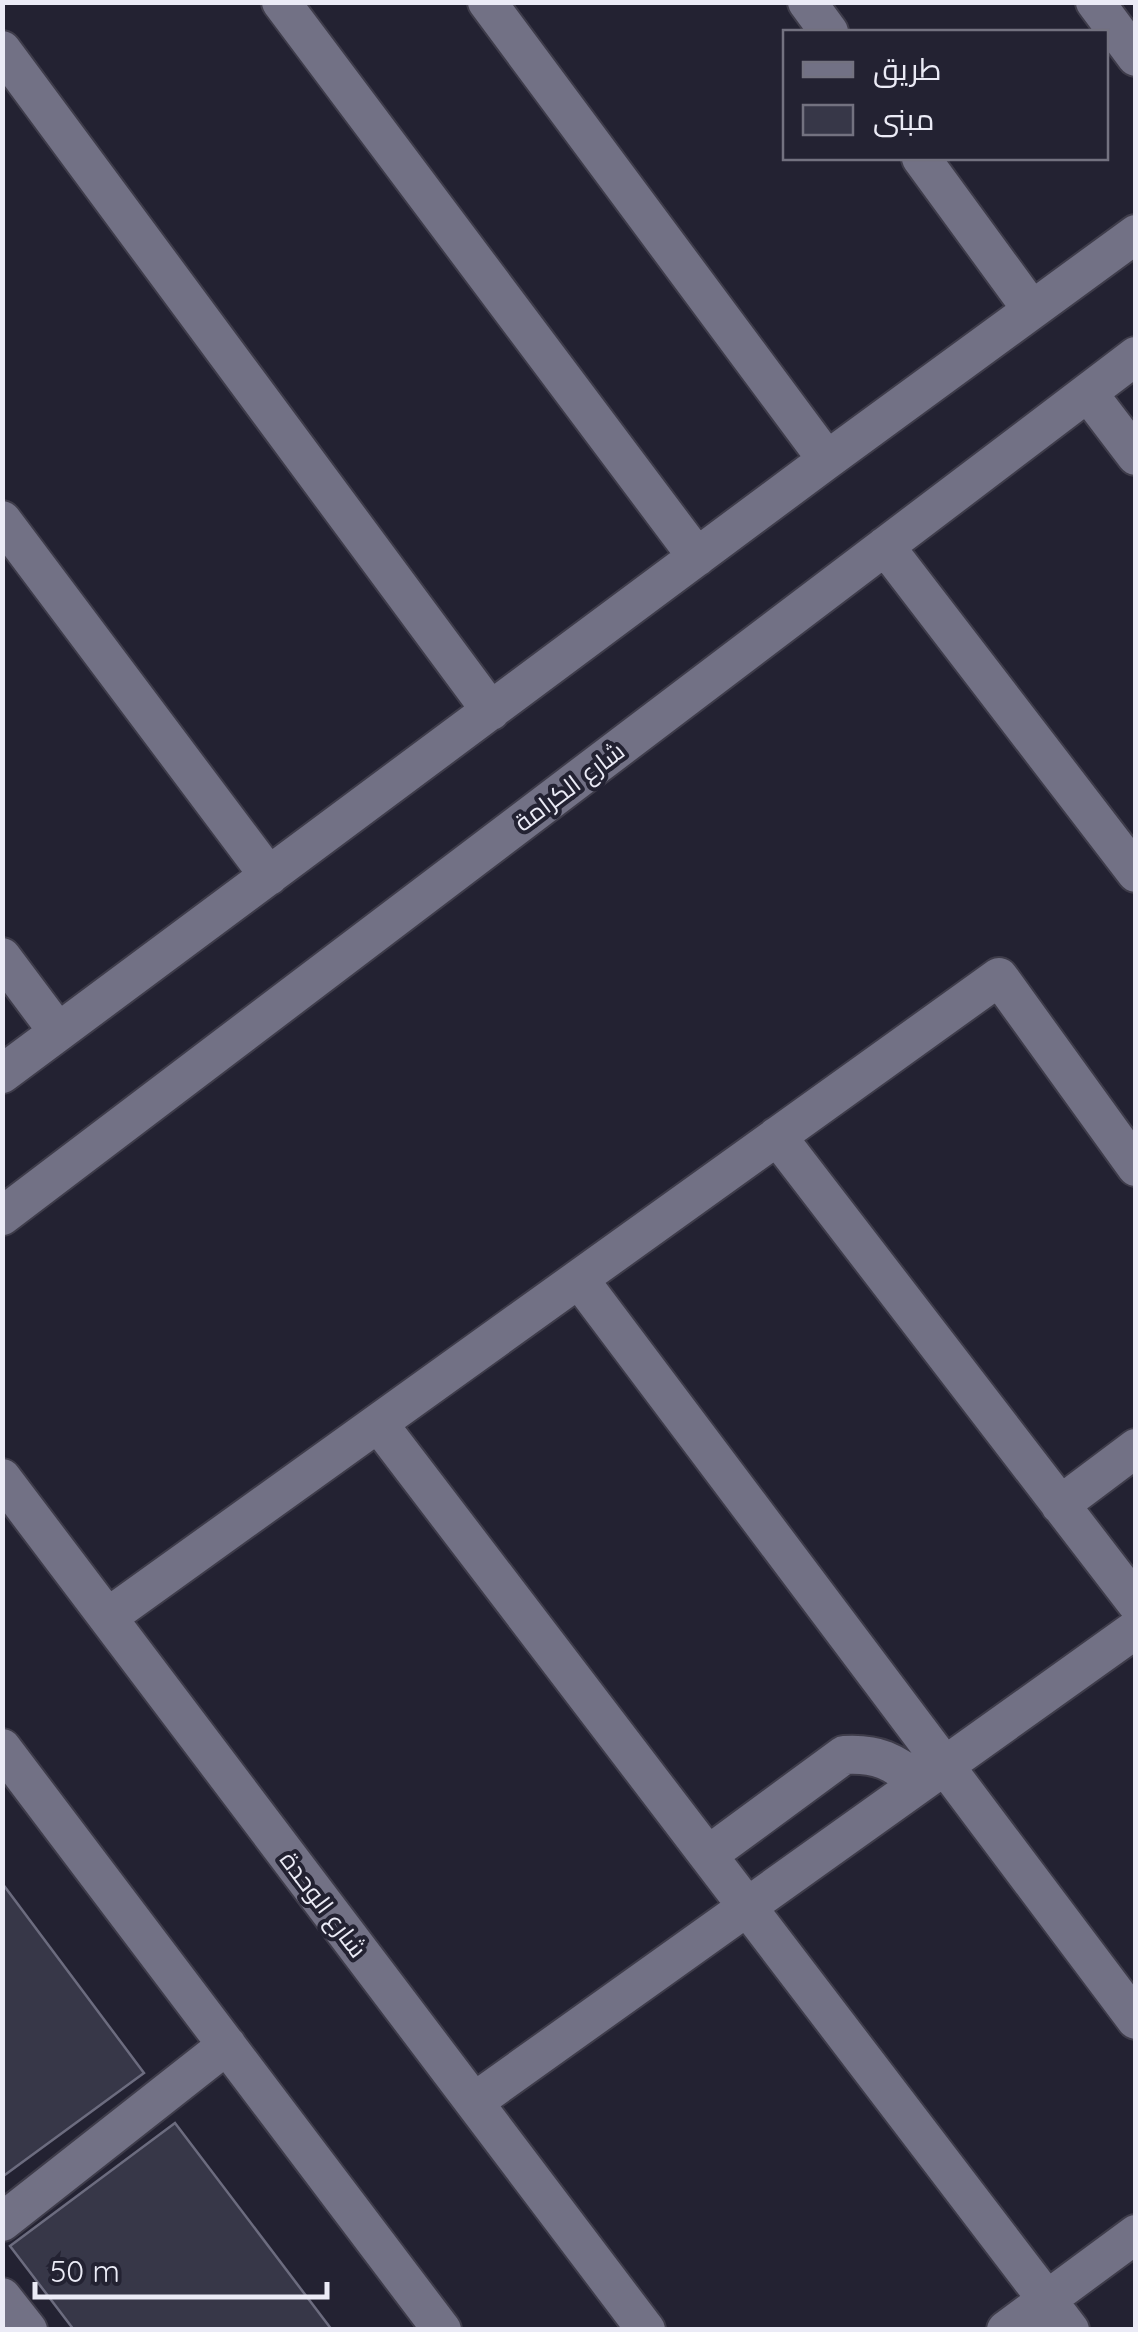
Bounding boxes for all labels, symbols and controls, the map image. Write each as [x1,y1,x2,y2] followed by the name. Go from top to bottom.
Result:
[783,30,1108,160] legend
[873,50,942,88] text: طريق
[873,100,934,138] text: مبنى
[508,734,631,839] street label: شارع الكرامة
[272,1845,374,1965] street label: شارع الوحدة
[35,2237,328,2299] scale bar
[50,2252,120,2290] text: 50 m

